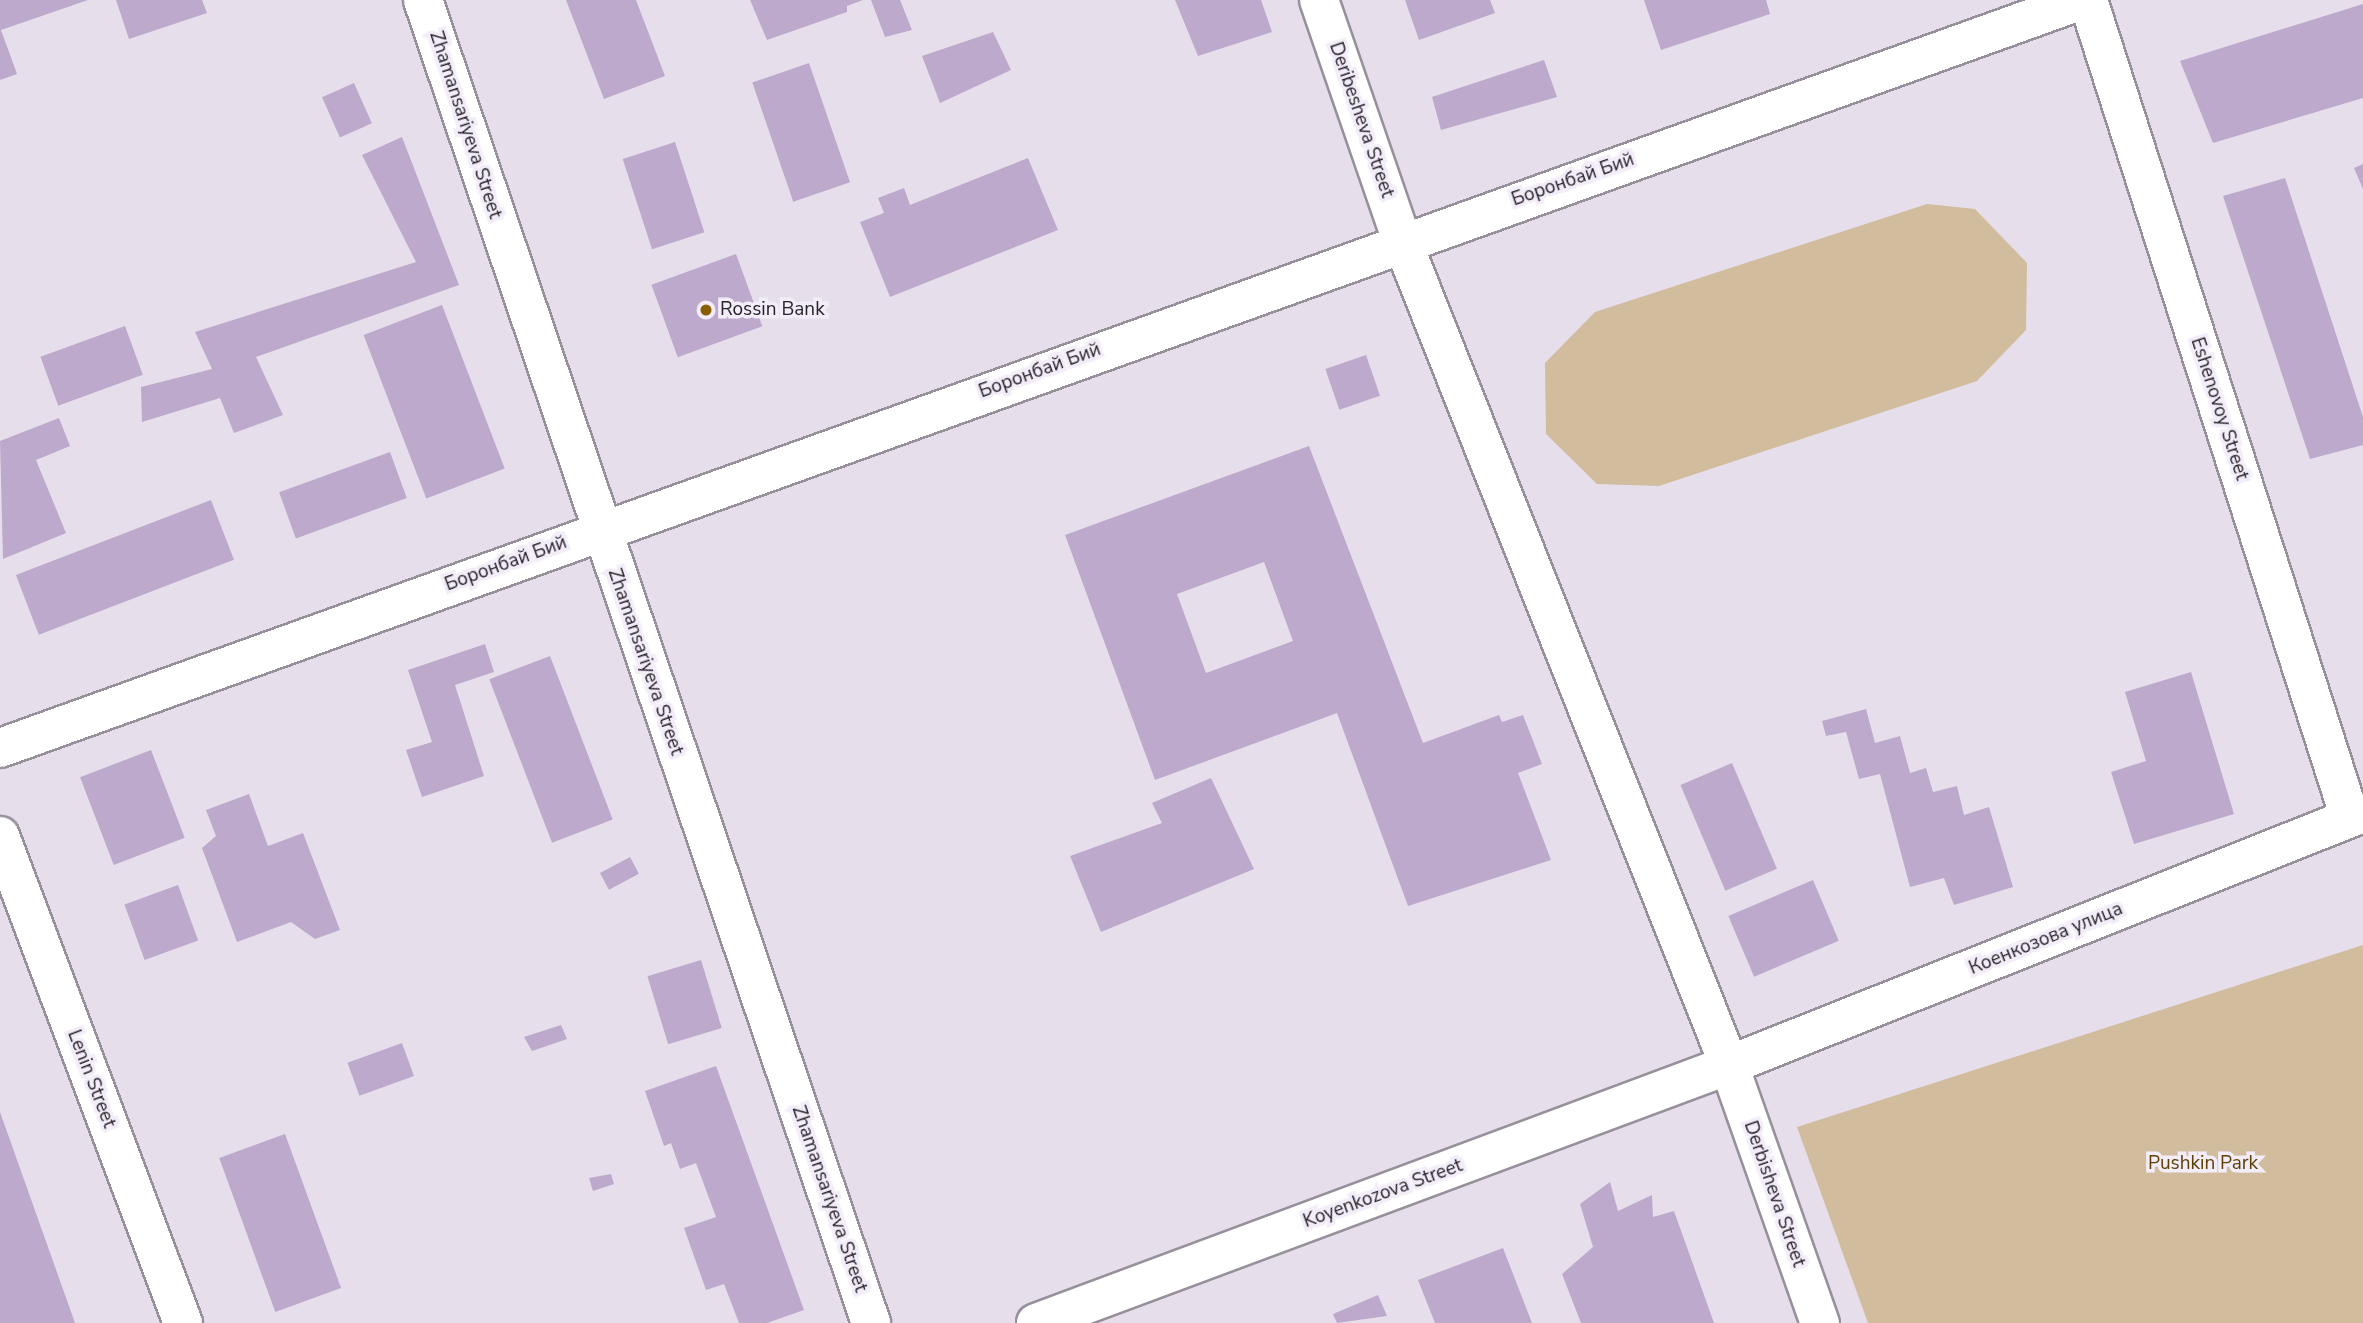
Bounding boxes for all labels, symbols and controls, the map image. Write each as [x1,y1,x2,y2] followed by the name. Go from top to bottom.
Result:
[424,28,506,222] street label: Zhamansariyeva Street
[1324,39,1398,201] street label: Deribesheva Street
[1509,148,1637,212] street label: Боронбай Бий
[720,299,825,321] place label: Rossin Bank
[698,302,714,318] marker: Rossin Bank
[2185,335,2253,483] street label: Eshenovoy Street
[976,338,1104,404] street label: Боронбай Бий
[442,531,570,597] street label: Боронбай Бий
[602,566,688,758] street label: Zhamansariyeva Street
[1966,898,2126,980] street label: Коенкозова улица
[62,1027,120,1131] street label: Lenin Street
[786,1103,872,1295] street label: Zhamansariyeva Street
[1738,1118,1810,1270] street label: Derbisheva Street
[2148,1153,2258,1175] park label: Pushkin Park
[1300,1155,1466,1233] street label: Koyenkozova Street

